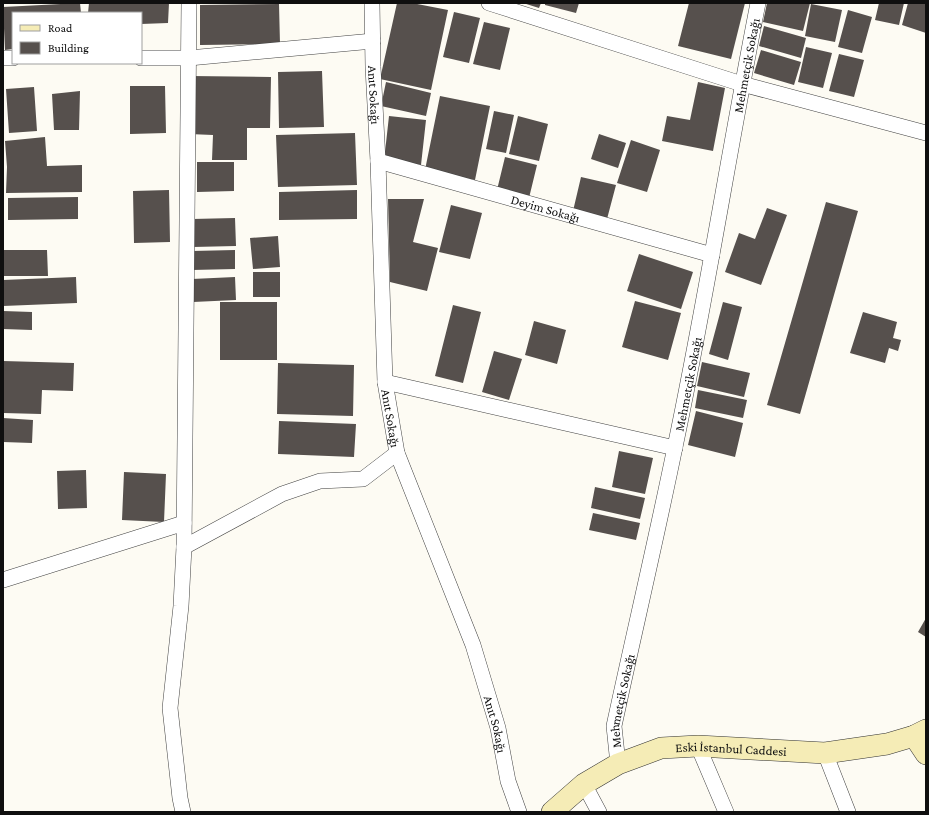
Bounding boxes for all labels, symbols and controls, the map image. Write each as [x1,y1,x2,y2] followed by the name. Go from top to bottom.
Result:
[12,12,142,64] legend
[731,16,763,114] street label: Mehmetçik Sokağı
[48,21,73,35] text: Road
[48,41,89,55] text: Building
[365,65,383,125] street label: Anıt Sokağı
[509,192,582,226] street label: Deyim Sokağı
[671,335,705,433] street label: Mehmetçik Sokağı
[378,388,403,449] street label: Anıt Sokağı
[607,652,638,749] street label: Mehmetçik Sokağı
[481,694,510,755] street label: Anıt Sokağı
[675,739,788,759] street label: Eski İstanbul Caddesi

